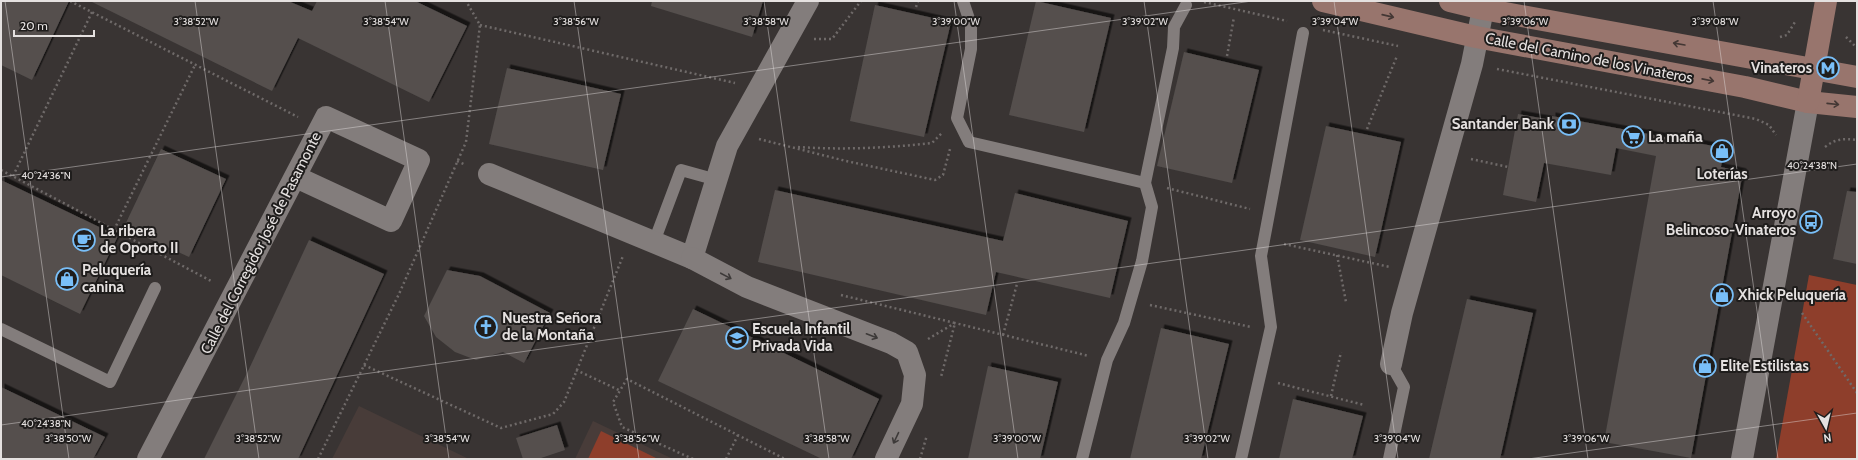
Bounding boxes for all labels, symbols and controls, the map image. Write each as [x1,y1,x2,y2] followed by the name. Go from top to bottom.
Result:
[14,12,94,38] scale bar
[1382,13,1395,21] one-way arrow
[174,15,219,28] text: 3°38'52"W
[363,15,409,28] text: 3°38'54"W
[553,15,599,28] text: 3°38'56"W
[743,15,789,28] text: 3°38'58"W
[932,15,980,28] text: 3°39'00"W
[1122,15,1169,28] text: 3°39'02"W
[1312,15,1359,28] text: 3°39'04"W
[1502,15,1549,28] text: 3°39'06"W
[1692,15,1739,28] text: 3°39'08"W
[20,18,48,33] text: 20 m
[1484,29,1694,87] street label: Calle del Camino de los Vinateros
[1673,40,1686,48] one-way arrow
[1815,55,1841,81] metro station icon: Vinateros
[1751,59,1812,77] place label: Vinateros
[1701,76,1714,84] one-way arrow
[1826,100,1839,108] one-way arrow
[1556,111,1582,137] bank icon: Santander Bank
[1452,115,1555,133] place label: Santander Bank
[1620,124,1646,150] supermarket icon: La maña
[1648,128,1703,146] place label: La maña
[197,129,325,357] street label: Calle del Corregidor José de Pasamonte
[1709,138,1735,164] shop icon: Loterías
[1787,159,1837,172] text: 40°24'38"N
[1696,165,1748,183] place label: Loterías
[21,169,71,182] text: 40°24'36"N
[1666,204,1796,239] place label: Arroyo Belincoso-Vinateros
[1798,209,1824,235] bus stop icon: Arroyo Belincoso-Vinateros
[100,222,179,257] place label: La ribera de Oporto II
[71,227,97,253] cafe icon: La ribera de Oporto II
[82,261,152,296] place label: Peluquería canina
[54,266,80,292] shop icon: Peluquería canina
[720,273,732,280] one-way arrow
[1709,282,1735,308] shop icon: Xhick Peluquería
[1737,286,1846,304] place label: Xhick Peluquería
[502,309,602,344] place label: Nuestra Señora de la Montaña
[473,314,499,340] church icon: Nuestra Señora de la Montaña
[752,320,850,355] place label: Escuela Infantil Privada Vida
[724,325,750,351] school or university icon: Escuela Infantil Privada Vida
[866,332,878,340] one-way arrow
[1692,353,1718,379] shop icon: Elite Estilistas
[1720,357,1809,375] place label: Elite Estilistas
[1806,408,1846,448] north arrow
[21,417,71,430] text: 40°24'38"N
[1823,430,1832,445] text: N
[45,432,92,445] text: 3°38'50"W
[236,432,281,445] text: 3°38'52"W
[424,432,470,445] text: 3°38'54"W
[614,432,660,445] text: 3°38'56"W
[804,432,850,445] text: 3°38'58"W
[892,432,899,444] one-way arrow
[993,432,1041,445] text: 3°39'00"W
[1184,432,1231,445] text: 3°39'02"W
[1374,432,1421,445] text: 3°39'04"W
[1563,432,1610,445] text: 3°39'06"W

